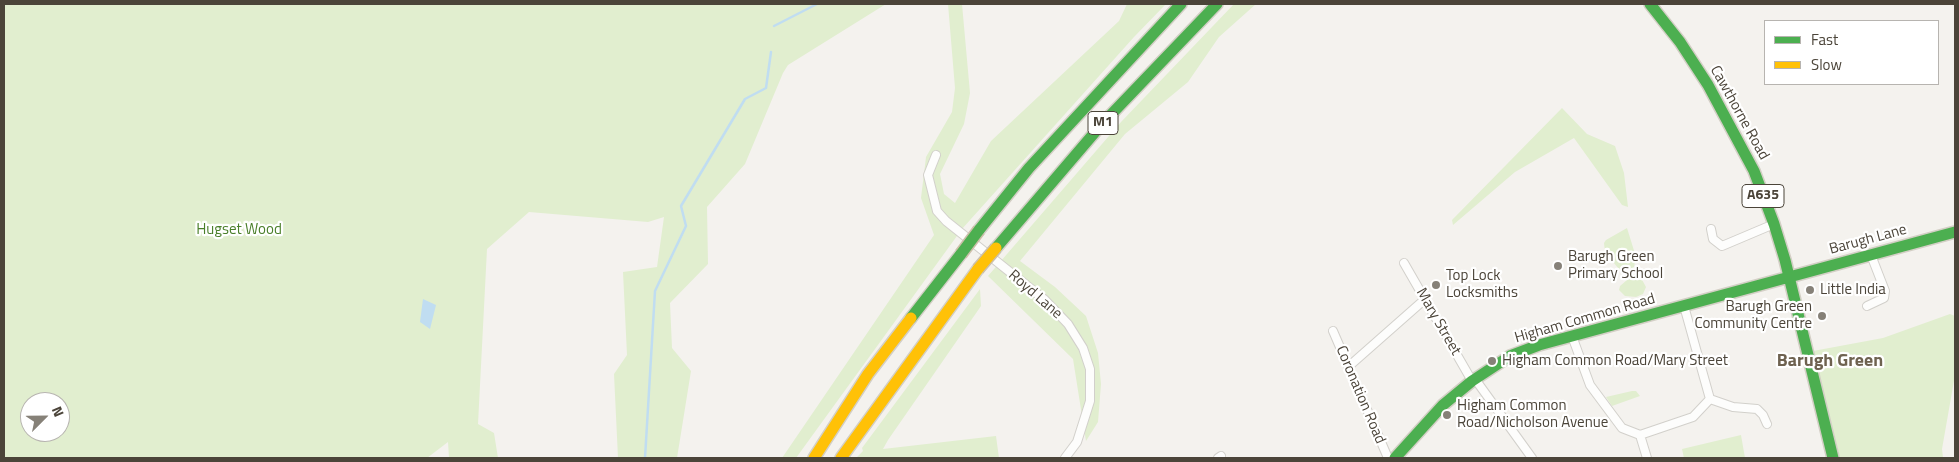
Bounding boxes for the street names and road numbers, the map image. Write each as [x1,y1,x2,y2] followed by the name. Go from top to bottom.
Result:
[1706,63,1772,163] street label: Cawthorne Road
[1088,112,1118,134] road number: M1
[1742,185,1784,208] road number: A635
[1827,221,1909,259] street label: Barugh Lane
[1004,267,1066,323] street label: Royd Lane
[1412,285,1464,359] street label: Mary Street
[1513,290,1657,348] street label: Higham Common Road
[1331,343,1389,447] street label: Coronation Road

